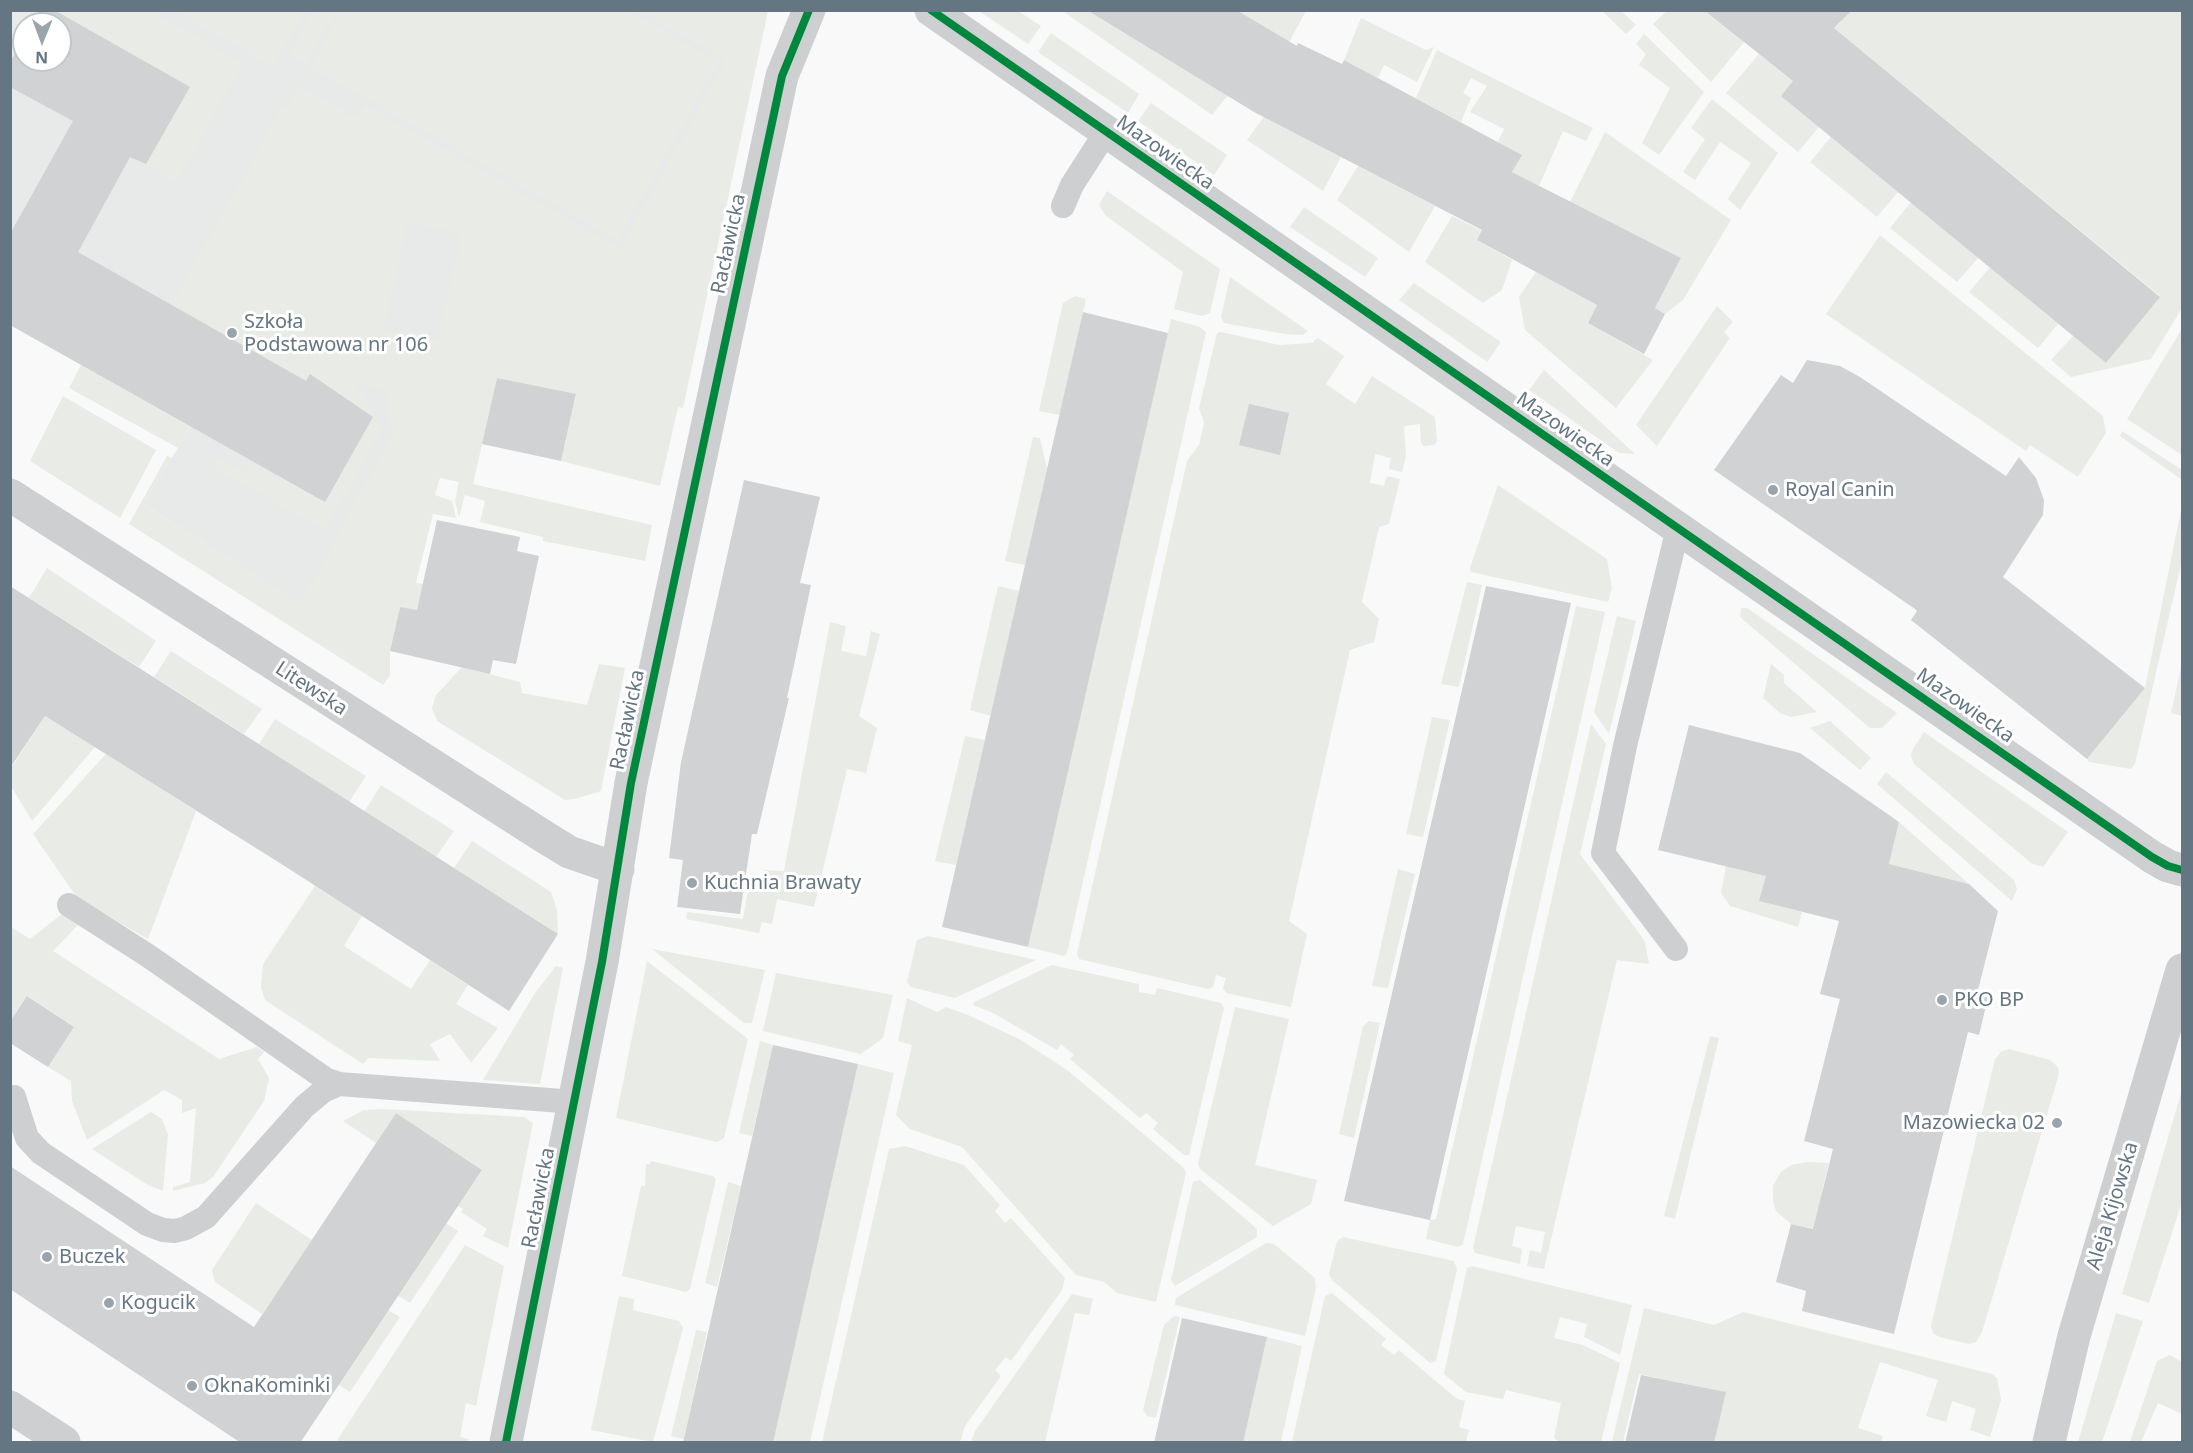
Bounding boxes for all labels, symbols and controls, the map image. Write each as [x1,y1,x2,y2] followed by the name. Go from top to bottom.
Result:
[12,12,72,72] north arrow
[35,47,48,69] text: N
[1111,110,1219,196] street label: Mazowiecka
[707,192,751,296] street label: Racławicka
[244,310,428,357] place label: Szkoła Podstawowa nr 106
[225,326,239,340] marker: Szkoła Podstawowa nr 106
[1511,387,1619,473] street label: Mazowiecka
[1785,478,1895,502] place label: Royal Canin
[1766,483,1780,497] marker: Royal Canin
[271,657,351,721] street label: Litewska
[1911,663,2019,749] street label: Mazowiecka
[606,668,650,772] street label: Racławicka
[704,871,861,895] place label: Kuchnia Brawaty
[685,876,699,890] marker: Kuchnia Brawaty
[1954,988,2024,1012] place label: PKO BP
[1935,993,1949,1007] marker: PKO BP
[1903,1111,2045,1135] place label: Mazowiecka 02
[2050,1116,2064,1130] marker: Mazowiecka 02
[2082,1139,2144,1273] street label: Aleja Kijowska
[517,1146,561,1250] street label: Racławicka
[59,1245,125,1269] place label: Buczek
[40,1250,54,1264] marker: Buczek
[121,1291,196,1315] place label: Kogucik
[102,1296,116,1310] marker: Kogucik
[204,1374,330,1398] place label: OknaKominki
[185,1379,199,1393] marker: OknaKominki

